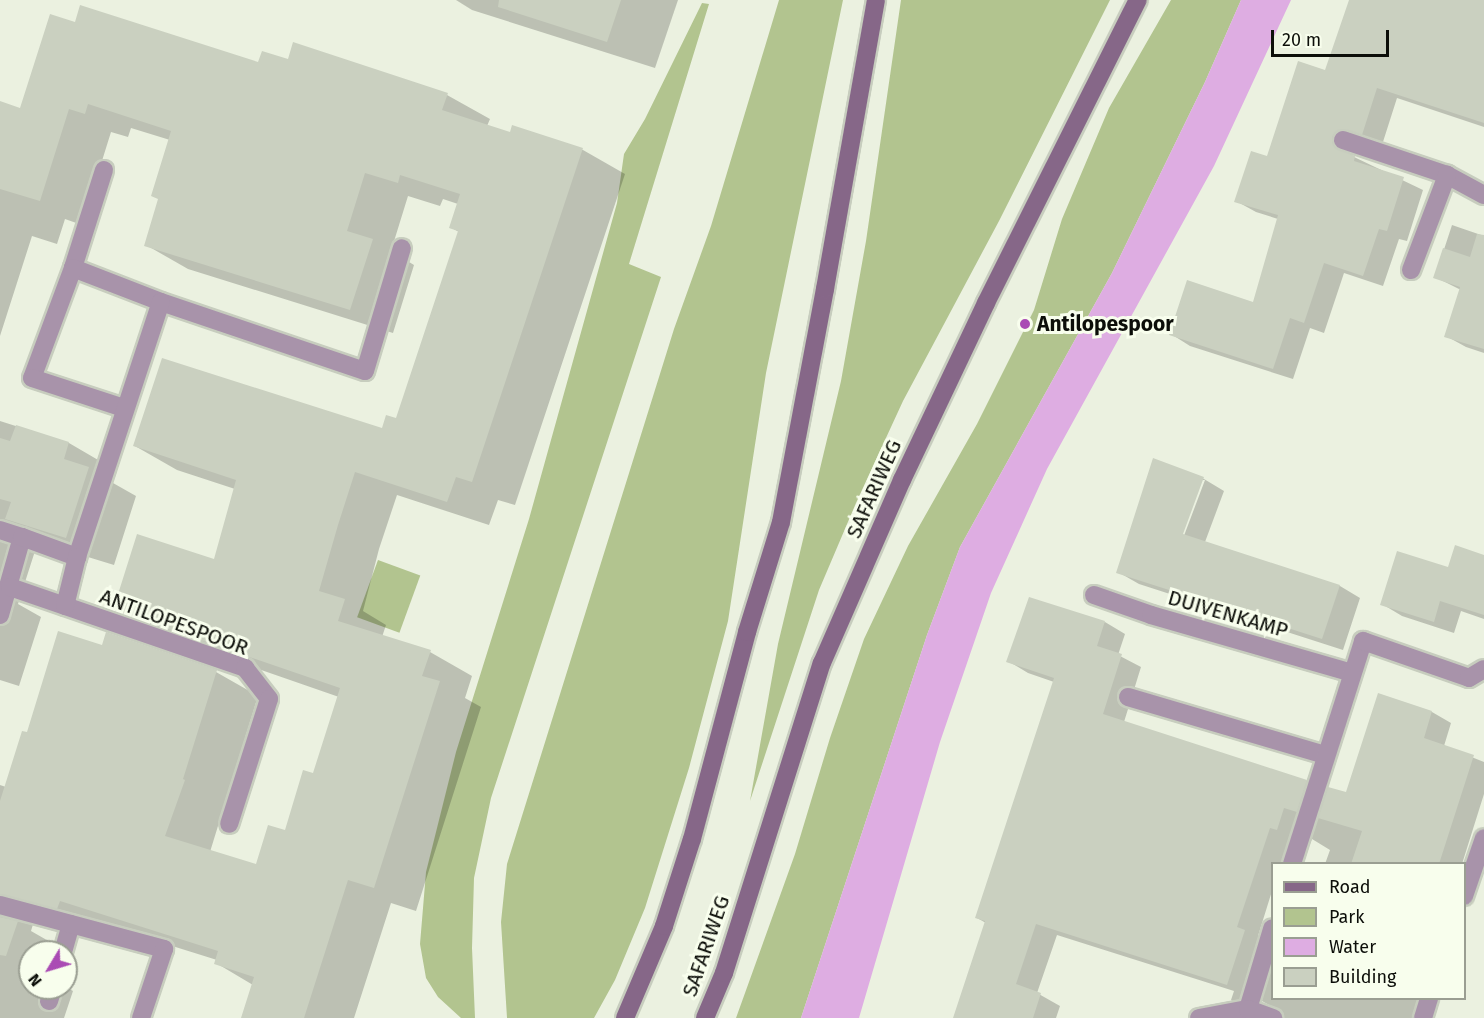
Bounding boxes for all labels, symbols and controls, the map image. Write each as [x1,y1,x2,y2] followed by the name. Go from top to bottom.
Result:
[1274,18,1392,56] scale bar
[1282,29,1321,51] text: 20 m
[1037,311,1174,337] place label: Antilopespoor
[1018,317,1032,331] marker: Antilopespoor
[841,436,907,542] street label: SAFARIWEG
[96,583,252,661] street label: ANTILOPESPOOR
[1165,585,1291,643] street label: DUIVENKAMP
[1271,862,1466,1000] legend
[1329,876,1371,898] text: Road
[677,892,735,1000] street label: SAFARIWEG
[1329,906,1364,928] text: Park
[1329,936,1376,958] text: Water
[18,940,78,1000] north arrow
[1329,966,1396,988] text: Building
[24,970,46,990] text: N

